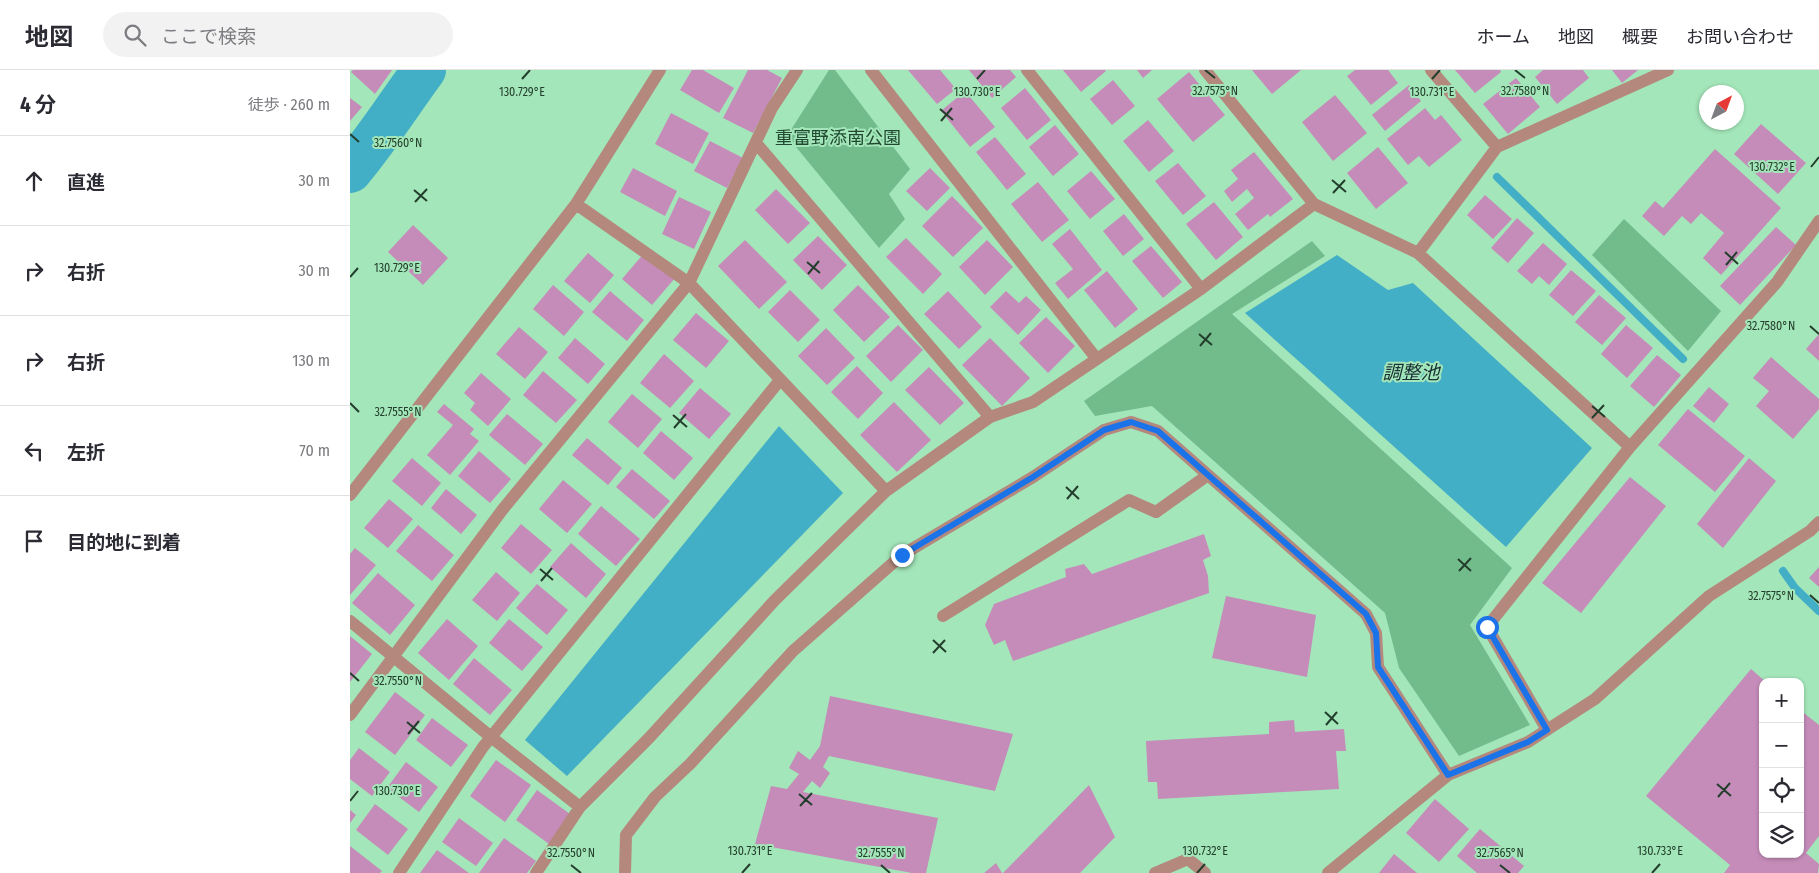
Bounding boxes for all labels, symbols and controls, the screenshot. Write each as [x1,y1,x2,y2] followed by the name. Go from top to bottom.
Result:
[103,12,453,57] search box
[121,21,149,49] icon: search
[25,23,73,51] text: 地図
[161,25,256,48] text: ここで検索
[1477,26,1530,48] text: ホーム
[1558,26,1594,48] text: 地図
[1622,26,1658,48] text: 概要
[1686,26,1794,48] text: お問い合わせ
[1192,84,1238,98] text: 32.7575°N
[1501,84,1549,98] text: 32.7580°N
[499,85,545,99] text: 130.729°E
[954,85,1001,99] text: 130.730°E
[1410,85,1455,99] text: 130.731°E
[1699,85,1744,130] north arrow
[20,92,56,118] text: 4 分
[248,95,330,114] text: 徒歩 · 260 m
[775,127,901,149] park label: 重富野添南公園
[374,136,422,150] text: 32.7560°N
[1749,160,1795,174] text: 130.732°E
[20,167,48,195] icon: ahead
[67,171,105,194] text: 直進
[298,171,330,190] text: 30 m
[20,257,48,285] icon: right
[67,261,105,284] text: 右折
[298,261,330,280] text: 30 m
[374,261,420,275] text: 130.729°E
[1747,319,1795,333] text: 32.7580°N
[20,347,48,375] icon: right
[67,351,105,374] text: 右折
[292,351,330,370] text: 130 m
[1382,361,1441,384] water label: 調整池
[374,405,422,419] text: 32.7555°N
[20,437,48,465] icon: left
[67,441,105,464] text: 左折
[299,441,330,460] text: 70 m
[20,527,48,555] icon: arrive
[67,531,181,554] text: 目的地に到着
[891,544,914,567] route end
[1748,589,1794,603] text: 32.7575°N
[1476,616,1499,639] route start
[374,674,422,688] text: 32.7550°N
[1759,678,1804,858] map controls
[1759,678,1804,723] button: +
[1759,723,1804,768] button: −
[1759,768,1804,813] button: locate
[374,784,421,798] text: 130.730°E
[1759,813,1804,858] button: layers
[728,844,773,858] text: 130.731°E
[1182,844,1228,858] text: 130.732°E
[1637,844,1683,858] text: 130.733°E
[547,846,595,860] text: 32.7550°N
[857,846,905,860] text: 32.7555°N
[1476,846,1524,860] text: 32.7565°N

